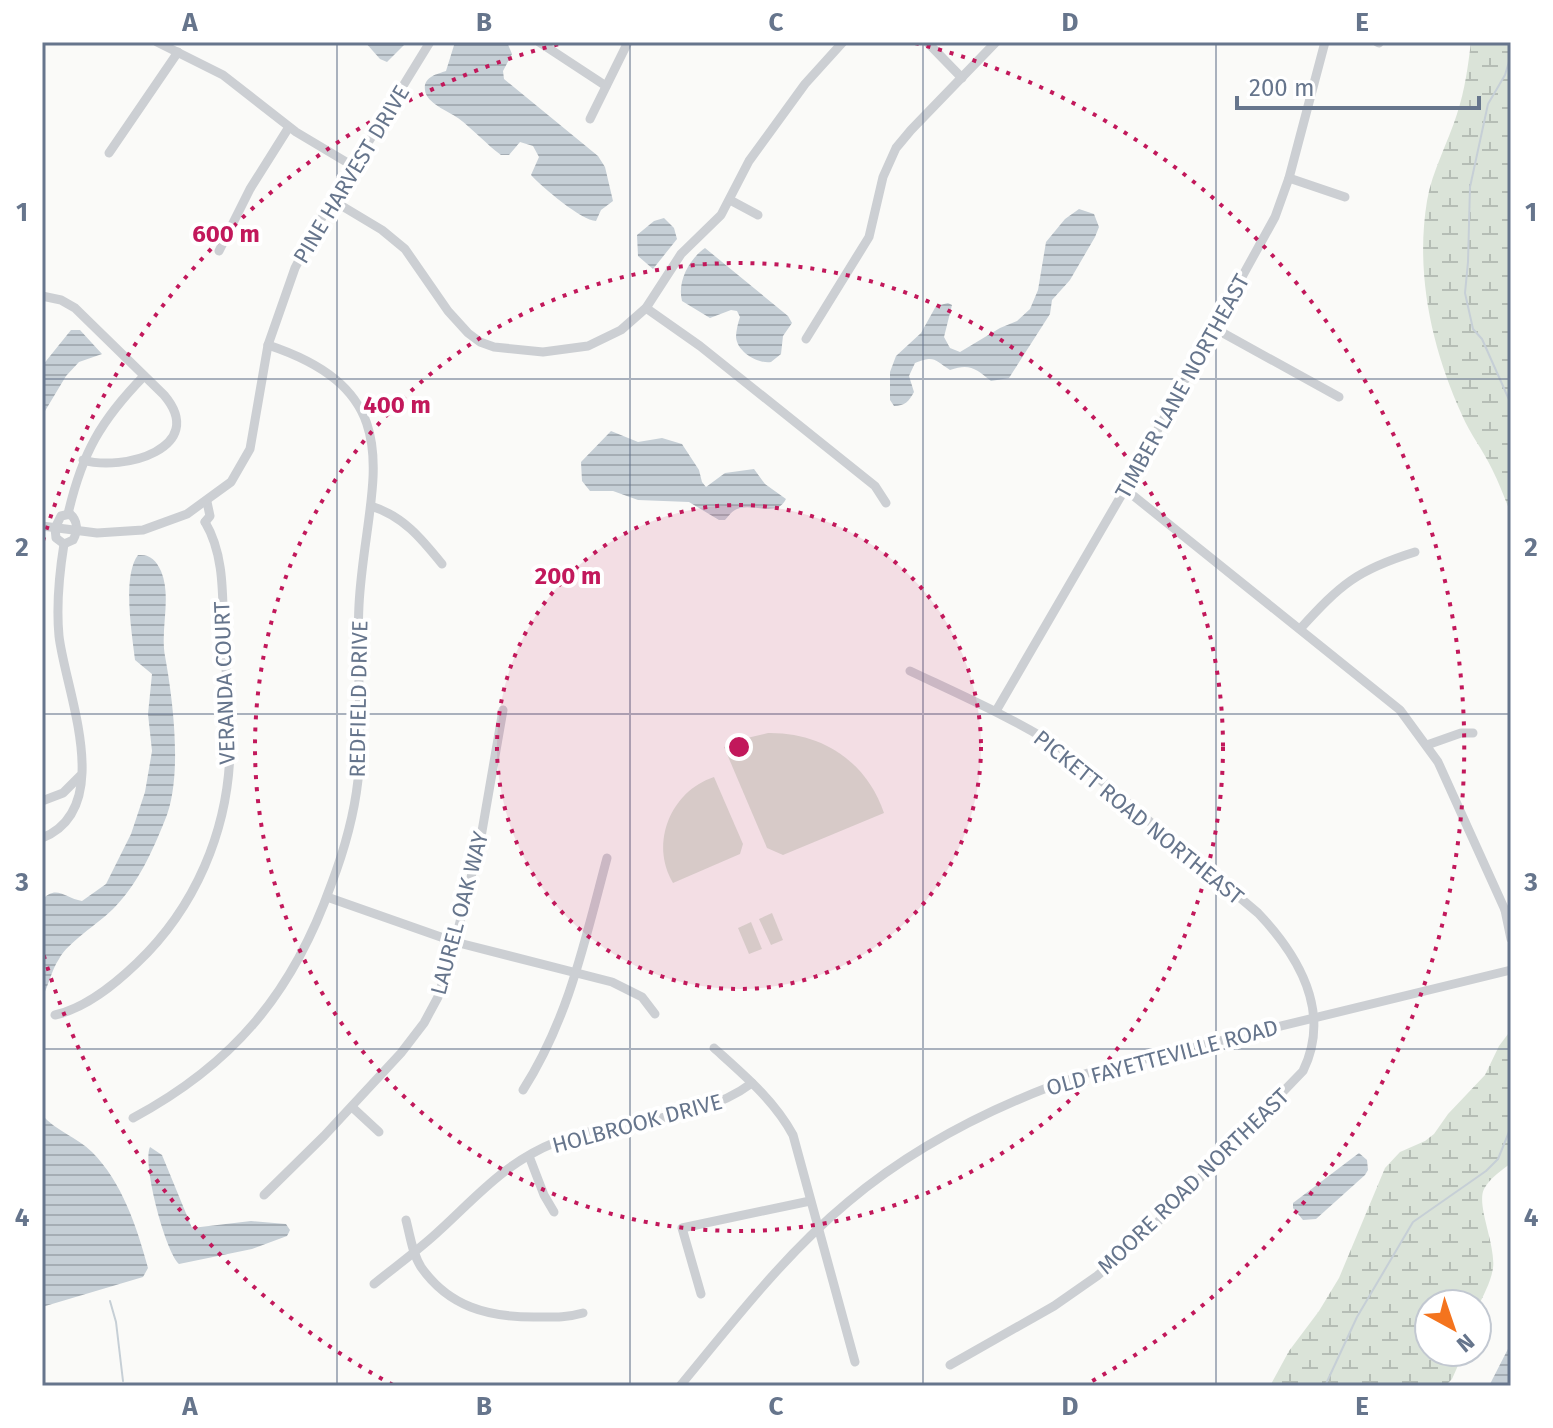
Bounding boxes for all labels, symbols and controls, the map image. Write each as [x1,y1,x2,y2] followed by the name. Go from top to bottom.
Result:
[181,7,198,38] text: A
[476,7,492,38] text: B
[769,7,784,38] text: C
[1062,7,1079,38] text: D
[1355,7,1369,38] text: E
[1237,60,1479,110] scale bar
[1249,74,1315,102] text: 200 m
[288,80,415,268] street label: PINE HARVEST DRIVE
[16,197,28,228] text: 1
[1525,197,1537,228] text: 1
[192,220,260,248] text: 600 m
[1110,269,1256,503] street label: TIMBER LANE NORTHEAST
[363,391,431,419] text: 400 m
[15,532,29,563] text: 2
[1524,532,1538,563] text: 2
[535,562,601,590] text: 200 m
[208,600,241,765] street label: VERANDA COURT
[344,620,373,778] street label: REDFIELD DRIVE
[1028,724,1250,911] street label: PICKETT ROAD NORTHEAST
[725,733,753,761] centre of rings
[425,829,494,998] street label: LAUREL OAK WAY
[14,867,29,898] text: 3
[1523,867,1538,898] text: 3
[1043,1014,1281,1101] street label: OLD FAYETTEVILLE ROAD
[1092,1082,1295,1280] street label: MOORE ROAD NORTHEAST
[549,1088,725,1159] street label: HOLBROOK DRIVE
[15,1202,30,1233] text: 4
[1524,1202,1539,1233] text: 4
[1413,1288,1493,1368] north arrow
[1451,1328,1480,1358] text: N
[181,1391,198,1422] text: A
[476,1391,492,1422] text: B
[769,1391,784,1422] text: C
[1062,1391,1079,1422] text: D
[1355,1391,1369,1422] text: E

